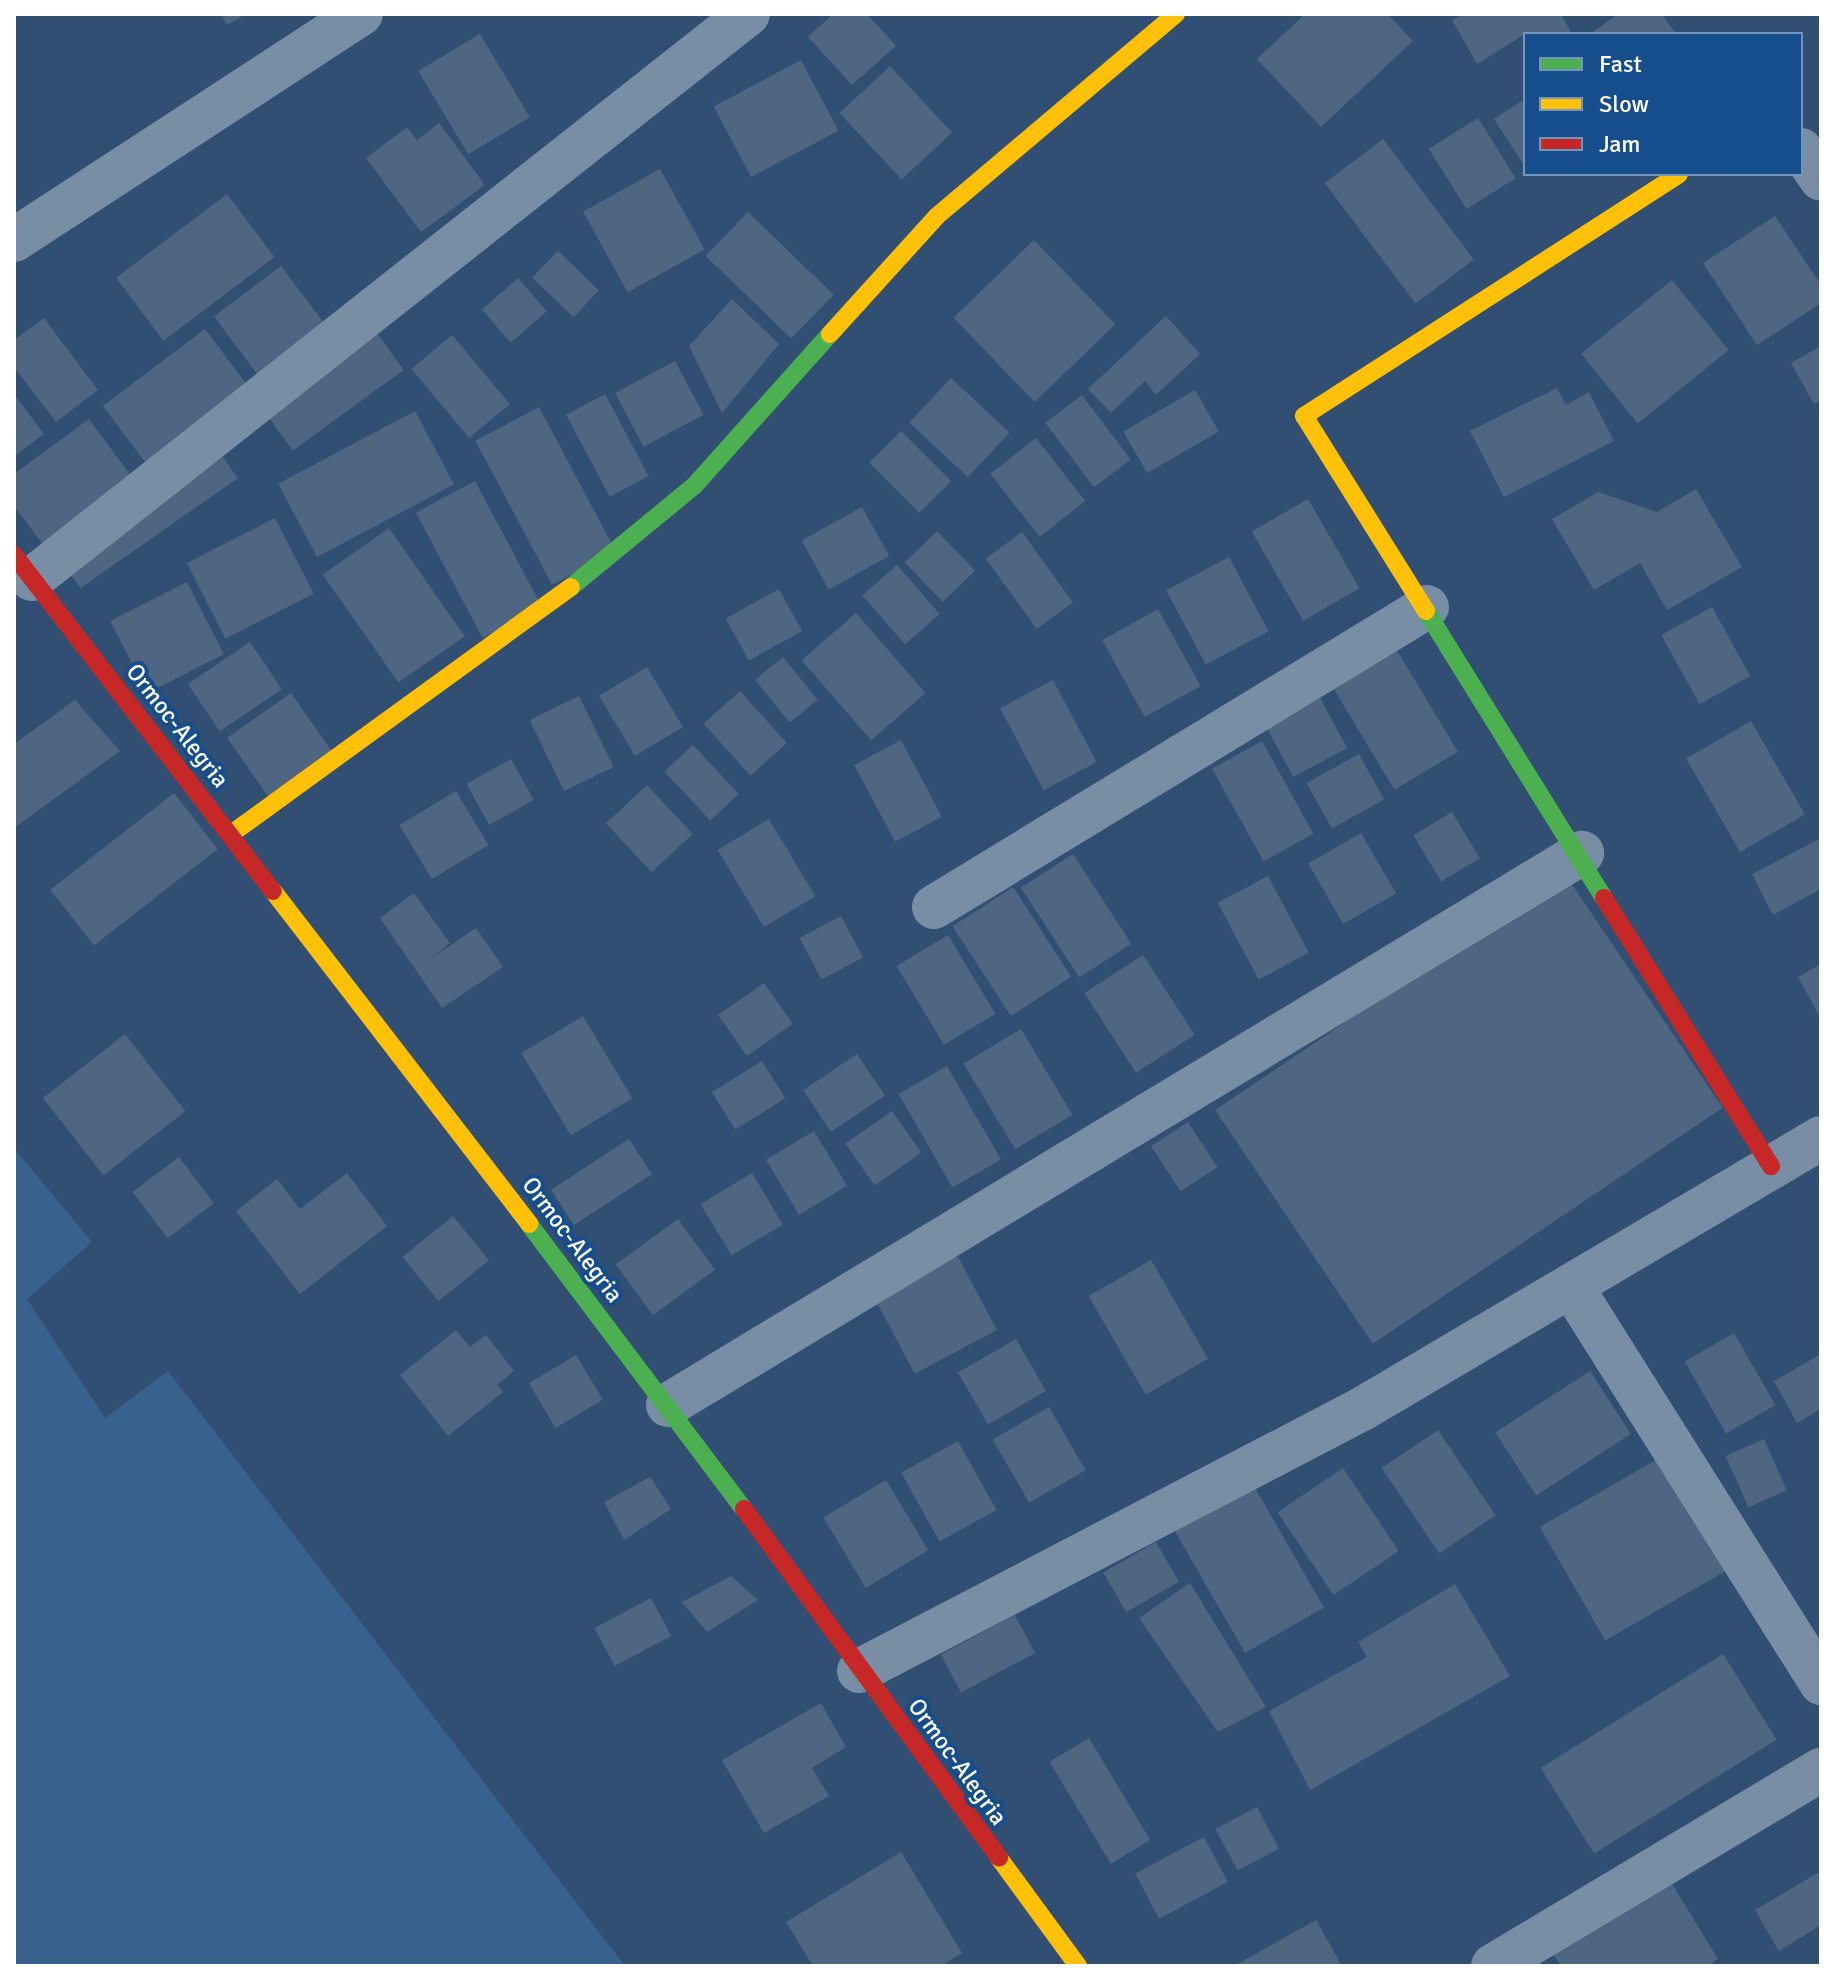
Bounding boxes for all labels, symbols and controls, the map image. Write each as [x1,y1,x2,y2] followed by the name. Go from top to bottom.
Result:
[1523,32,1803,176] legend
[1599,49,1642,79] text: Fast
[1599,89,1649,119] text: Slow
[1599,129,1640,159] text: Jam
[120,658,234,794] street label: Ormoc-Alegria
[515,1172,629,1308] street label: Ormoc-Alegria
[901,1693,1013,1831] street label: Ormoc-Alegria

